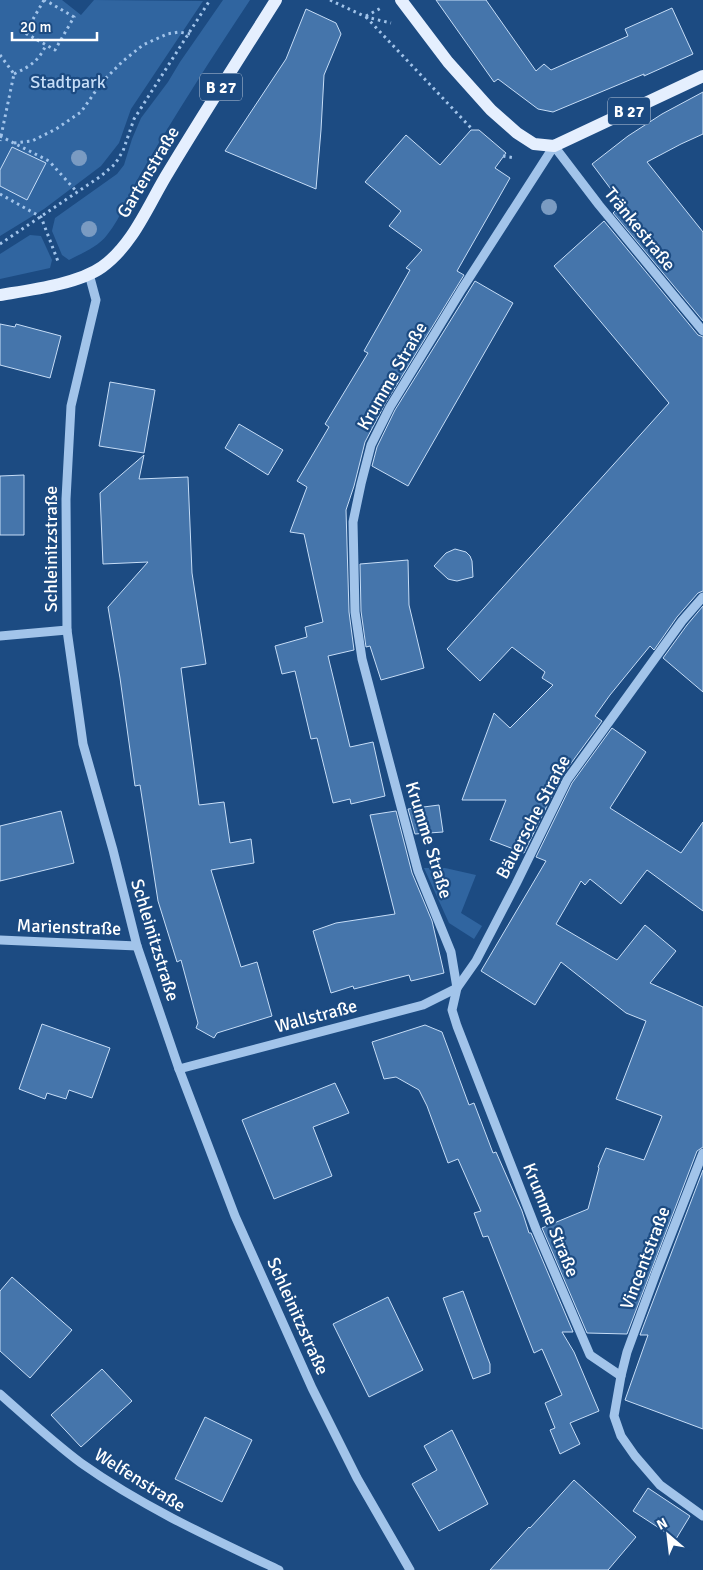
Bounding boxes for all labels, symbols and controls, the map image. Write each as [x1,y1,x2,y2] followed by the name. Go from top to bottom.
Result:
[12,10,98,42] scale bar
[20,18,51,36] text: 20 m
[30,71,106,93] park label: Stadtpark
[200,74,242,100] road number: B 27
[608,98,650,124] road number: B 27
[112,122,184,222] street label: Gartenstraße
[600,183,680,275] street label: Tränkestraße
[352,318,432,434] street label: Krumme Straße
[40,486,62,612] street label: Schleinitzstraße
[491,751,575,883] street label: Bäuersche Straße
[401,779,457,901] street label: Krumme Straße
[126,876,184,1004] street label: Schleinitzstraße
[16,914,122,940] street label: Marienstraße
[272,994,360,1038] street label: Wallstraße
[518,1160,584,1280] street label: Krumme Straße
[615,1203,675,1313] street label: Vincentstraße
[262,1254,334,1378] street label: Schleinitzstraße
[90,1443,190,1517] street label: Welfenstraße
[643,1510,693,1560] north arrow
[654,1514,670,1534] text: N

